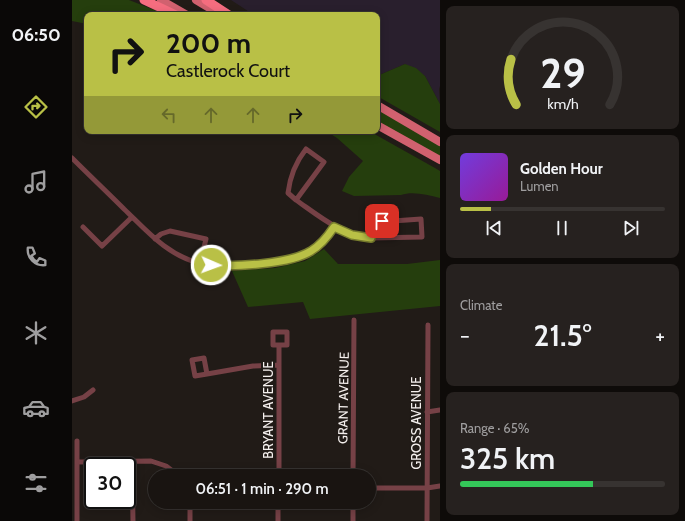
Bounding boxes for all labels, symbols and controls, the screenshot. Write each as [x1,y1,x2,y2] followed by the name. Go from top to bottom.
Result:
[11,24,61,46] text: 06:50
[166,26,251,60] text: 200 m
[100,28,152,80] icon: right
[540,48,585,98] text: 29
[166,60,290,82] text: Castlerock Court
[22,93,50,121] icon: directions
[547,95,578,113] text: km/h
[158,104,180,126] icon: left
[200,104,222,126] icon: ahead
[242,104,264,126] icon: ahead
[284,104,306,126] icon: right
[520,160,603,178] text: Golden Hour
[22,168,50,196] icon: music
[520,178,559,194] text: Lumen
[365,204,399,238] pin
[371,210,393,232] icon: arrive
[483,217,505,239] icon: previous
[551,217,573,239] icon: pause
[620,217,642,239] icon: next
[22,243,50,271] icon: phone
[190,244,232,286] position arrow
[460,297,502,313] text: Climate
[534,317,591,354] text: 21.5°
[22,319,50,347] icon: climate
[460,322,470,349] text: −
[655,322,665,349] text: +
[334,352,352,444] street label: GRANT AVENUE
[260,361,276,459] street label: BRYANT AVENUE
[408,377,424,469] street label: GROSS AVENUE
[22,394,50,422] icon: car
[460,420,529,436] text: Range · 65%
[460,440,555,477] text: 325 km
[84,457,136,509] speed limit sign: 30
[22,469,50,497] icon: filters
[195,480,329,498] text: 06:51 · 1 min · 290 m

